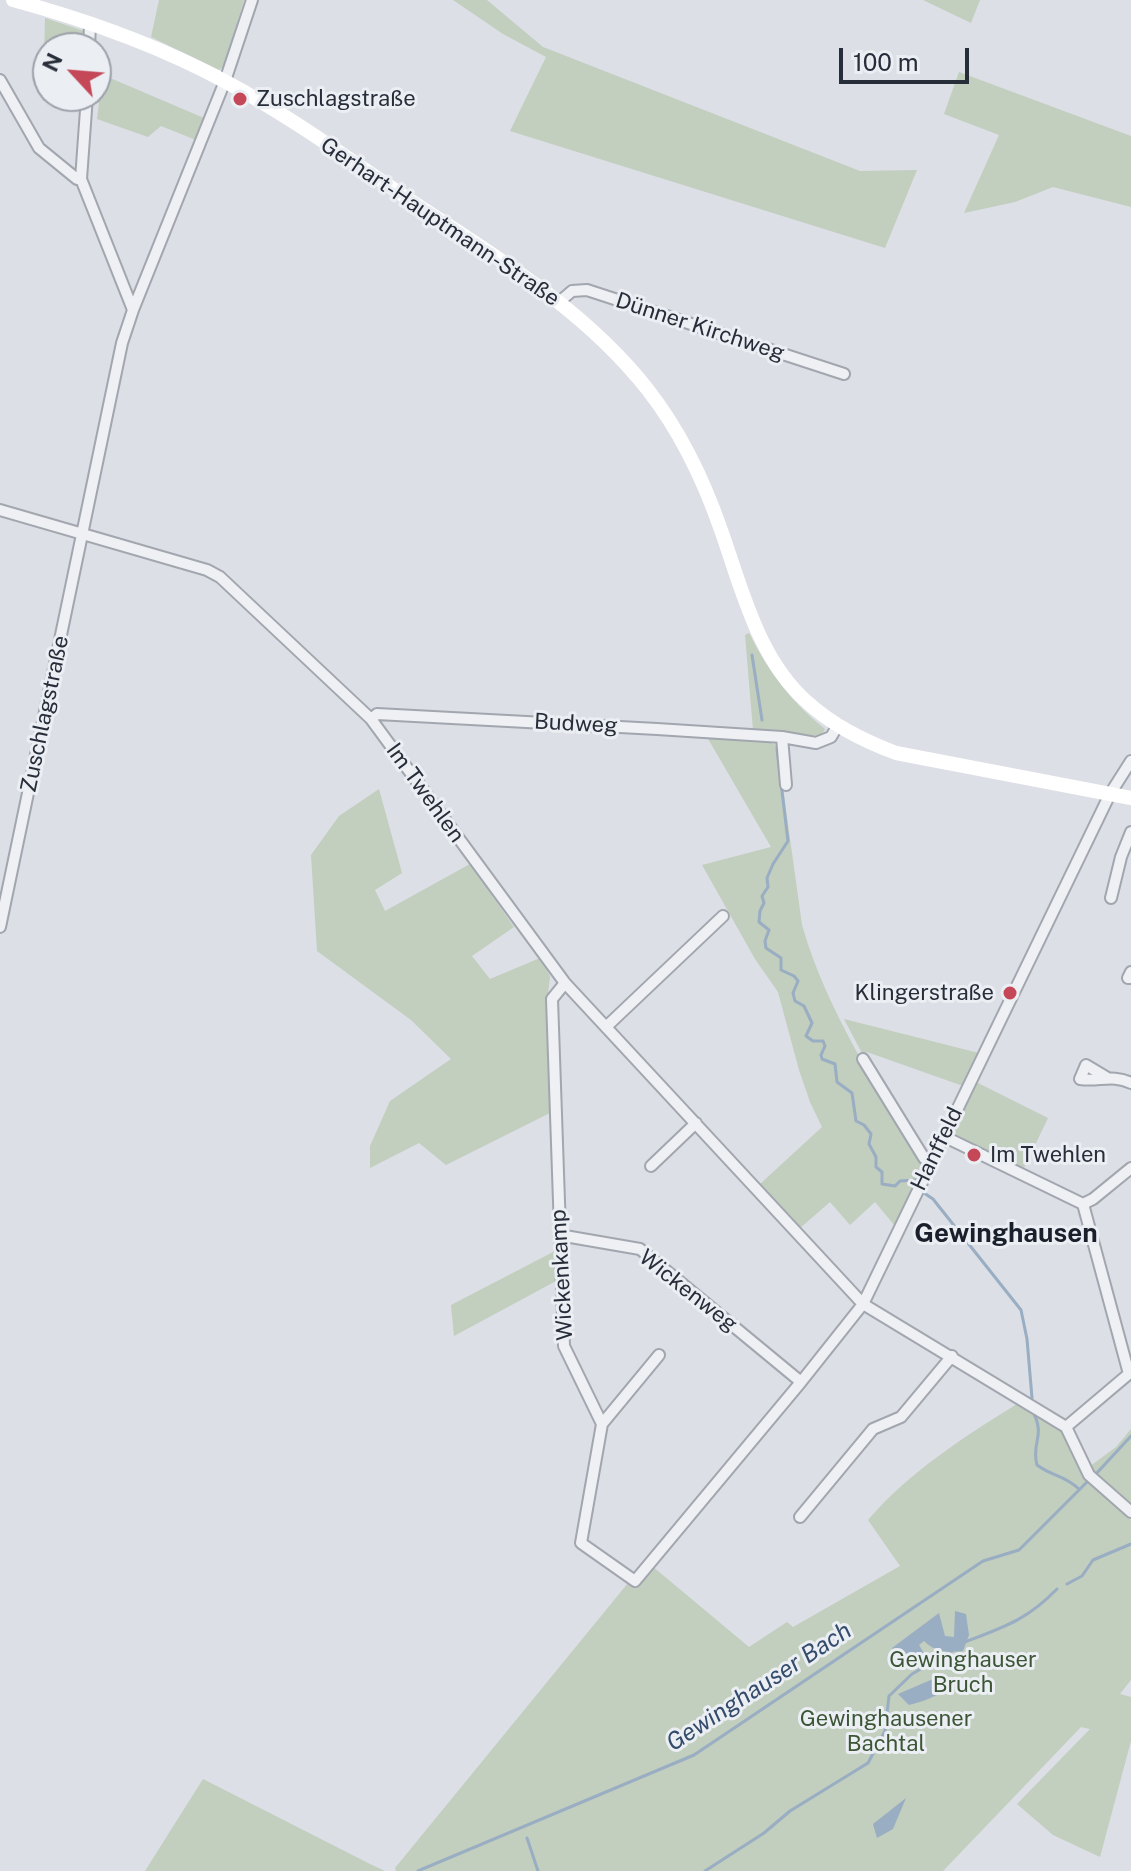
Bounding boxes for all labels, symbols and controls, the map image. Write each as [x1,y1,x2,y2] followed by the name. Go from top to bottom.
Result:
[32,32,112,112] north arrow
[843,32,973,82] scale bar
[853,48,919,76] text: 100 m
[37,49,68,76] text: N
[256,86,416,112] place label: Zuschlagstraße
[231,90,249,108] marker: Zuschlagstraße
[315,132,565,312] street label: Gerhart-Hauptmann-Straße
[612,287,788,367] street label: Dünner Kirchweg
[15,633,75,795] street label: Zuschlagstraße
[534,709,618,739] street label: Budweg
[380,738,470,848] street label: Im Twehlen
[855,980,994,1006] place label: Klingerstraße
[1001,984,1019,1002] marker: Klingerstraße
[905,1103,969,1195] street label: Hanffeld
[990,1142,1106,1168] place label: Im Twehlen
[965,1146,983,1164] marker: Im Twehlen
[545,1209,579,1341] street label: Wickenkamp
[914,1218,1098,1250] district label: Gewinghausen
[633,1244,743,1338] street label: Wickenweg
[661,1616,857,1758] water label: Gewinghauser Bach
[889,1647,1037,1698] park label: Gewinghauser Bruch
[800,1706,972,1758] park label: Gewinghausener Bachtal

